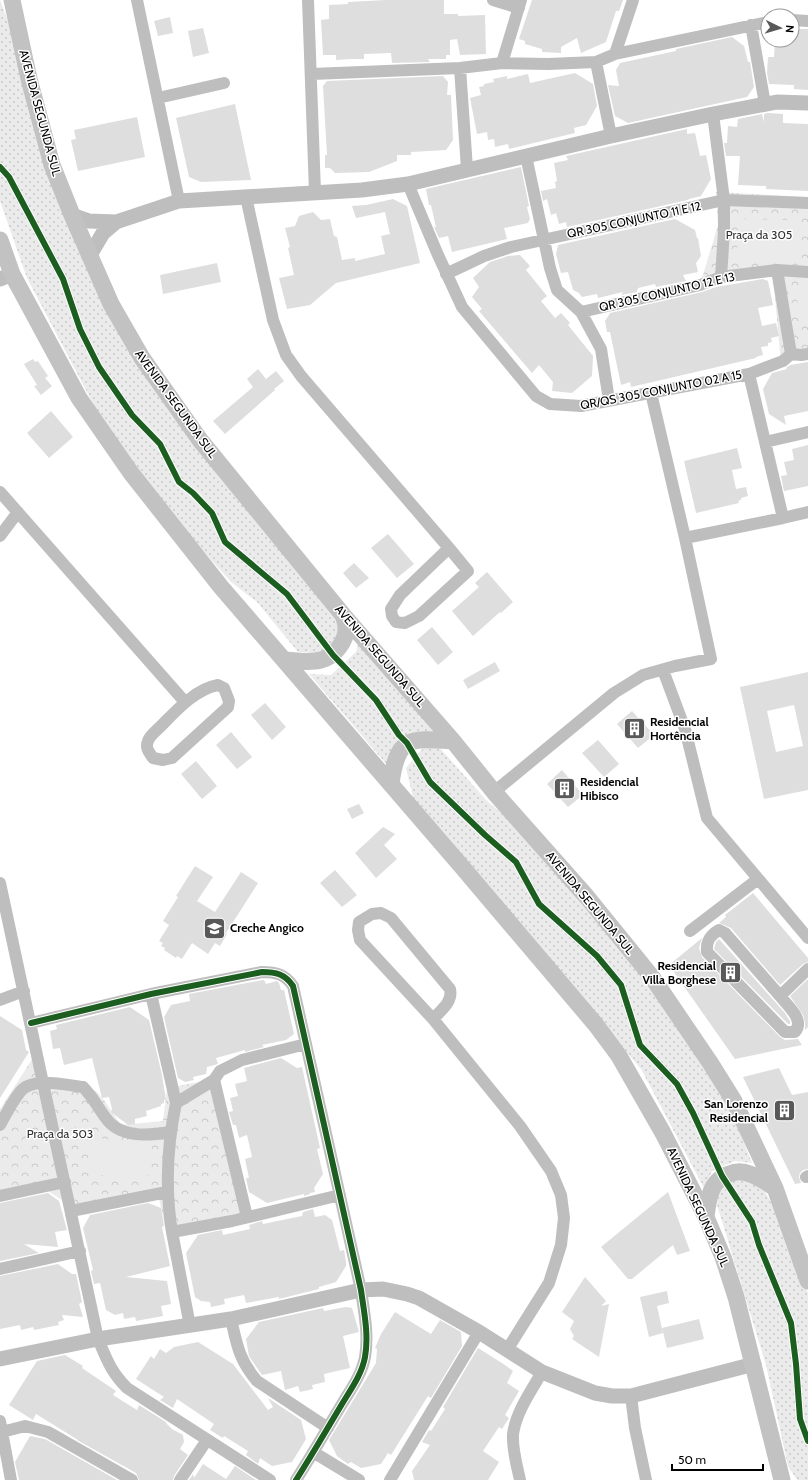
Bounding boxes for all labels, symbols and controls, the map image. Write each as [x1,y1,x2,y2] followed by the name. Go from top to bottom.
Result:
[760,8,800,48] north arrow
[783,24,797,33] text: N
[16,48,65,178] street label: AVENIDA SEGUNDA SUL
[566,198,702,241] street label: QR 305 CONJUNTO 11 E 12
[726,227,792,242] park label: Praça da 305
[597,269,736,314] street label: QR 305 CONJUNTO 12 E 13
[132,347,221,461] street label: AVENIDA SEGUNDA SUL
[579,366,743,413] street label: QR/QS 305 CONJUNTO 02 A 15
[332,602,429,710] street label: AVENIDA SEGUNDA SUL
[650,714,709,743] place label: Residencial Hortência
[622,716,648,742] building icon: Residencial Hortência
[580,774,639,803] place label: Residencial Hibisco
[552,776,578,802] building icon: Residencial Hibisco
[543,848,638,957] street label: AVENIDA SEGUNDA SUL
[201,915,227,941] school or university icon: Creche Angico
[230,920,304,935] place label: Creche Angico
[642,958,716,987] place label: Residencial Villa Borghese
[718,960,744,986] building icon: Residencial Villa Borghese
[704,1096,768,1125] place label: San Lorenzo Residencial
[771,1098,797,1124] building icon: San Lorenzo Residencial
[27,1126,93,1141] park label: Praça da 503
[664,1145,733,1269] street label: AVENIDA SEGUNDA SUL
[672,1446,763,1472] scale bar
[678,1452,706,1467] text: 50 m

